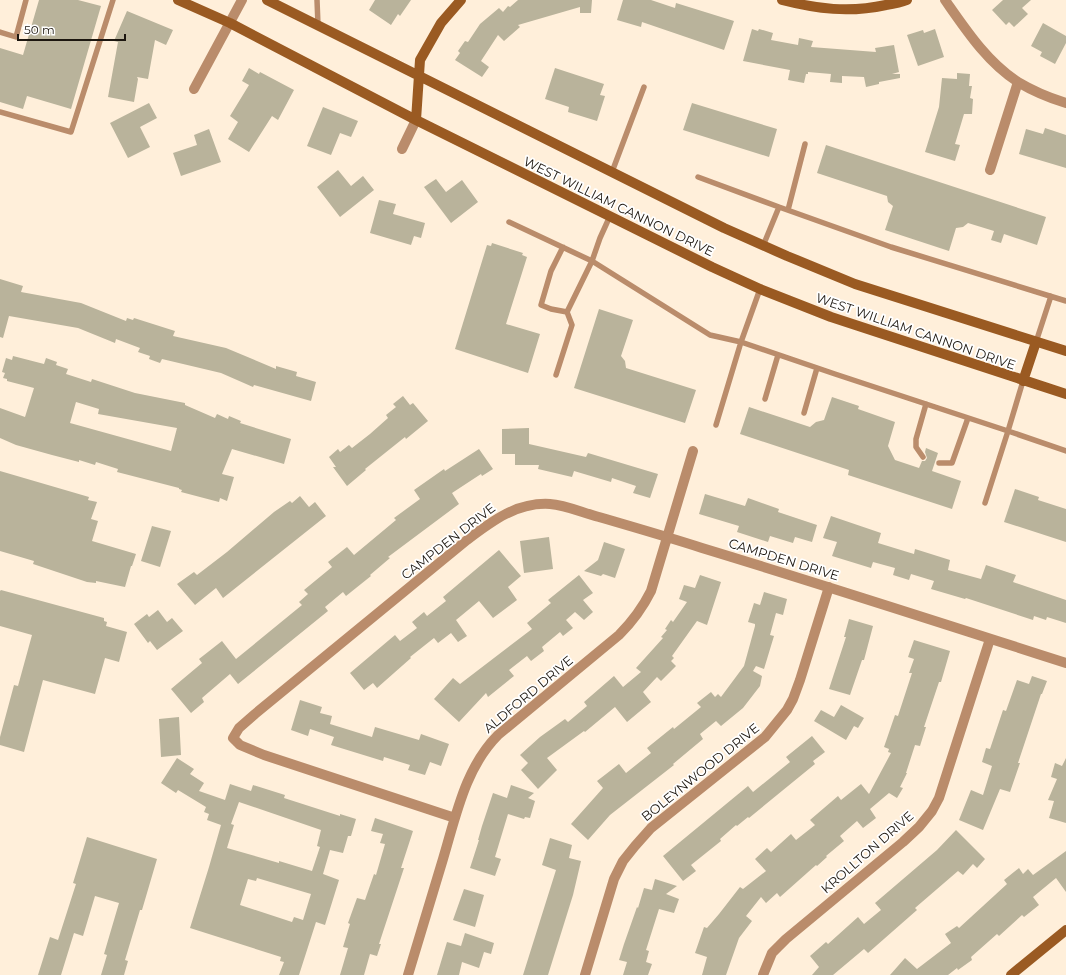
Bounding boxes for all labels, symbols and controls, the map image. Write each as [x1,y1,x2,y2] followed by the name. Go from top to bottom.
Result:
[18,16,125,42] scale bar
[24,22,55,37] text: 50 m
[521,153,717,259] street label: WEST WILLIAM CANNON DRIVE
[814,289,1018,373] street label: WEST WILLIAM CANNON DRIVE
[398,499,498,583] street label: CAMPDEN DRIVE
[727,535,841,583] street label: CAMPDEN DRIVE
[480,652,576,736] street label: ALDFORD DRIVE
[638,720,762,824] street label: BOLEYNWOOD DRIVE
[817,807,917,897] street label: KROLLTON DRIVE

